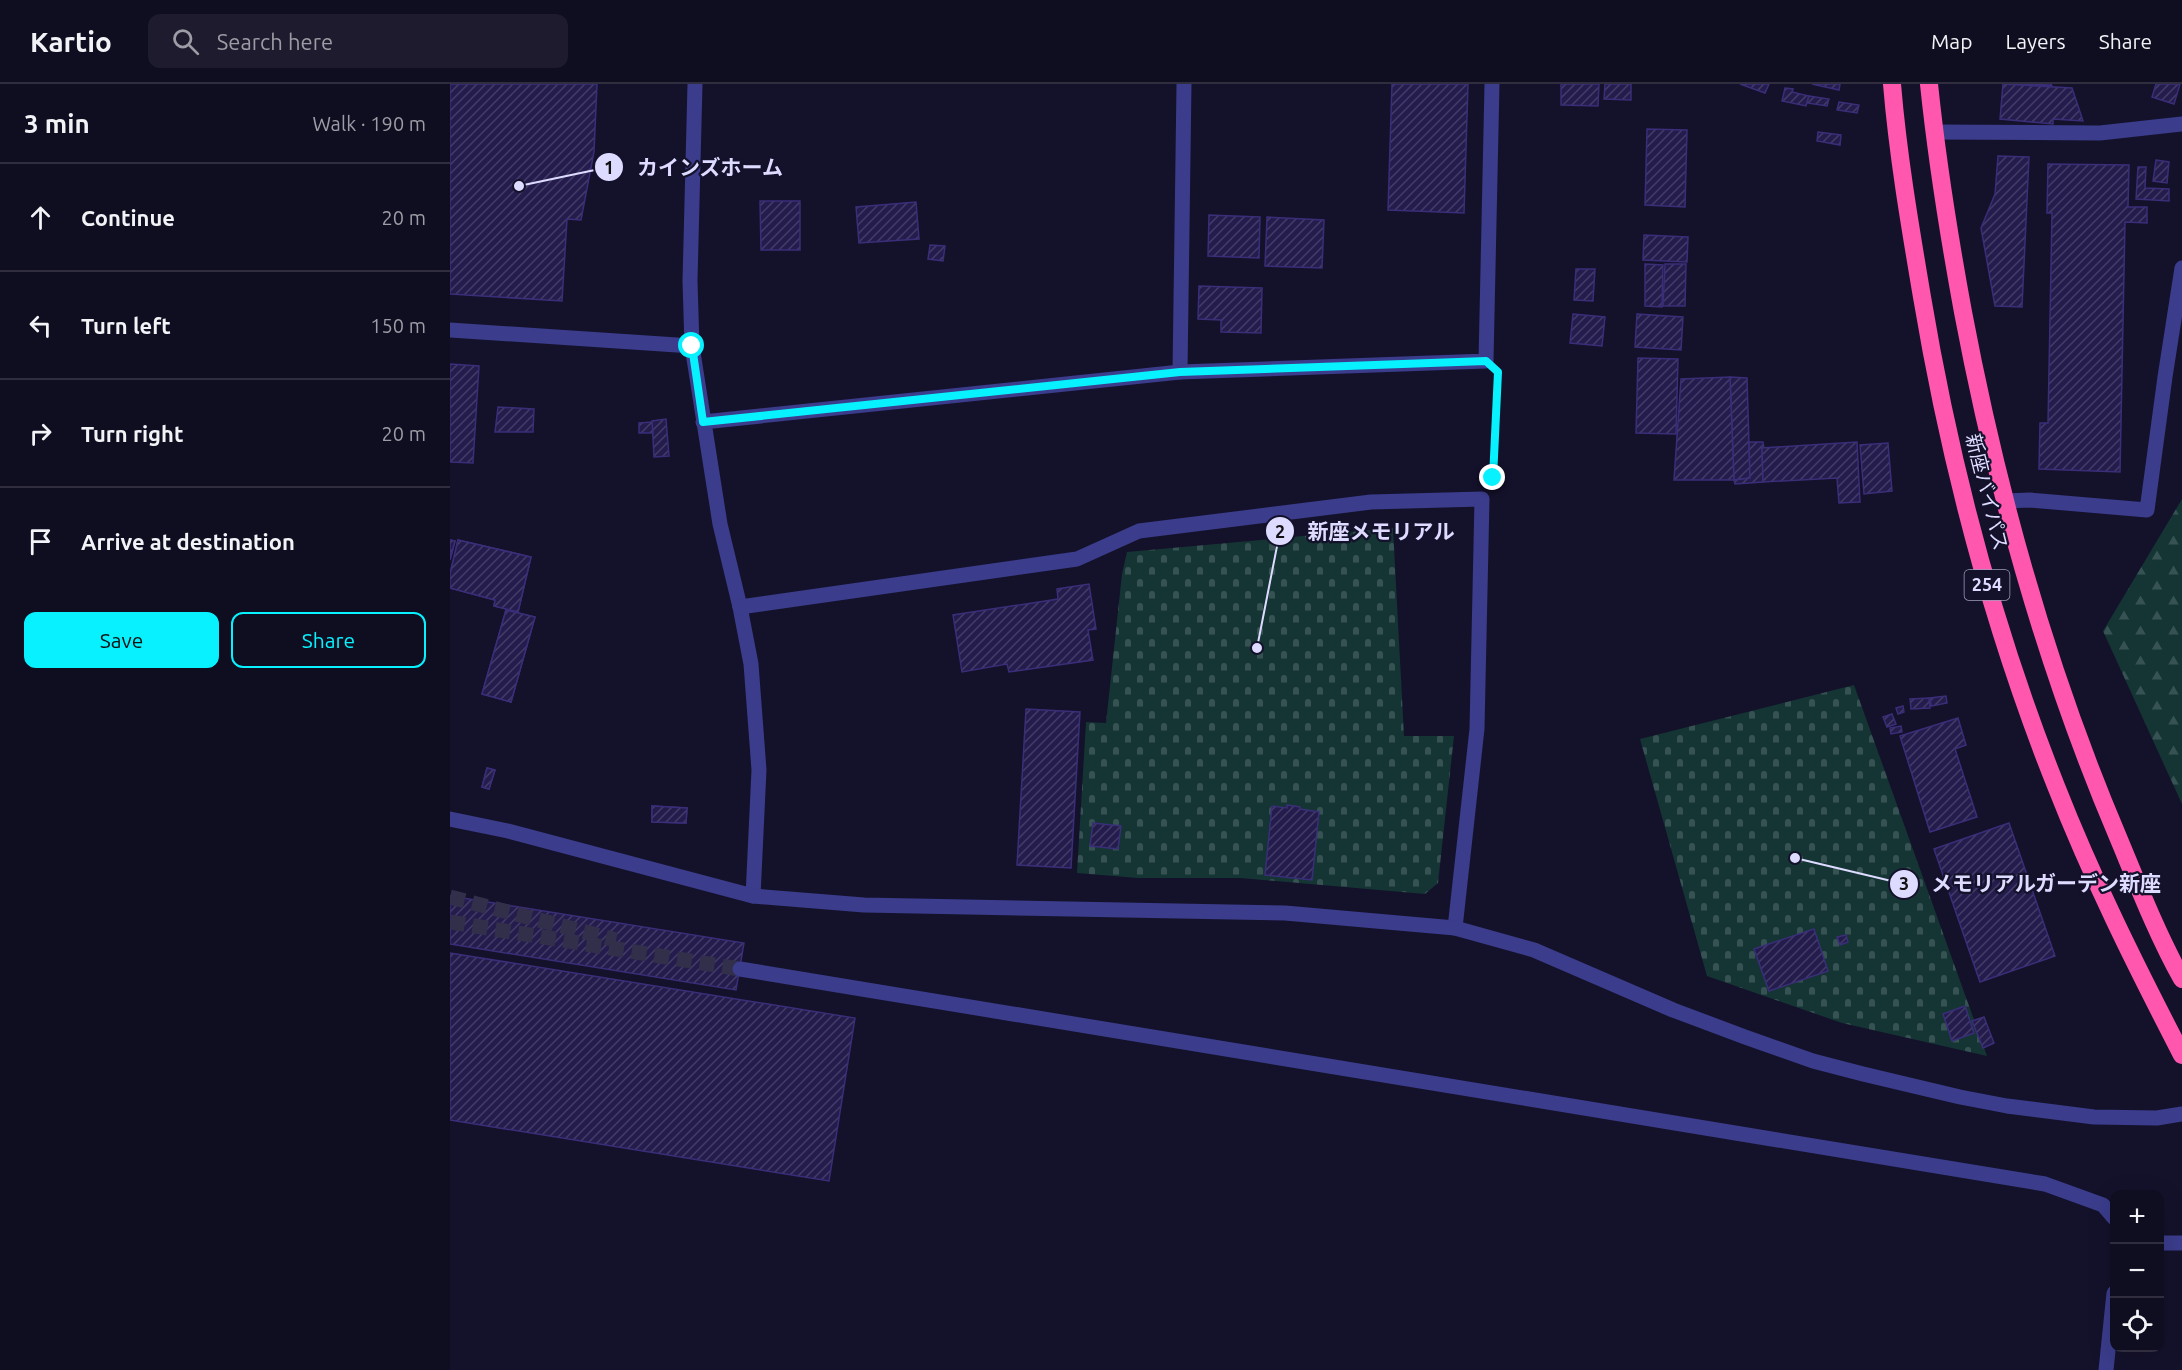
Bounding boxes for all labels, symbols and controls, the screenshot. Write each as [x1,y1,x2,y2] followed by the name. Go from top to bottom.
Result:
[148,14,568,68] search box
[169,25,202,58] icon: search
[30,26,112,57] text: Kartio
[217,29,333,54] text: Search here
[1931,29,1972,53] text: Map
[2005,29,2066,53] text: Layers
[2099,29,2152,53] text: Share
[24,109,90,138] text: 3 min
[313,112,426,135] text: Walk · 190 m
[594,148,795,187] callout: カインズホーム
[637,155,783,179] text: カインズホーム
[604,157,614,177] text: 1
[24,201,57,234] icon: ahead
[81,205,175,230] text: Continue
[382,206,426,229] text: 20 m
[24,309,57,342] icon: left
[81,313,171,338] text: Turn left
[370,314,426,337] text: 150 m
[678,332,704,358] route start
[24,417,57,450] icon: right
[81,421,183,446] text: Turn right
[382,422,426,445] text: 20 m
[1962,431,2013,553] street label: 新座バイパス
[1479,464,1505,490] route end
[1265,512,1466,551] callout: 新座メモリアル
[1308,519,1454,543] text: 新座メモリアル
[1275,521,1285,541] text: 2
[24,525,57,558] icon: arrive
[81,529,295,554] text: Arrive at destination
[1964,570,2010,600] road number: 254
[24,612,219,668] button: Save
[231,612,426,668] button: Share
[1889,864,2174,903] callout: メモリアルガーデン新座
[1931,871,2161,895] text: メモリアルガーデン新座
[1899,873,1909,893] text: 3
[2110,1190,2164,1352] map controls
[2110,1190,2164,1244] button: +
[2110,1244,2164,1298] button: −
[2110,1298,2164,1352] button: locate

